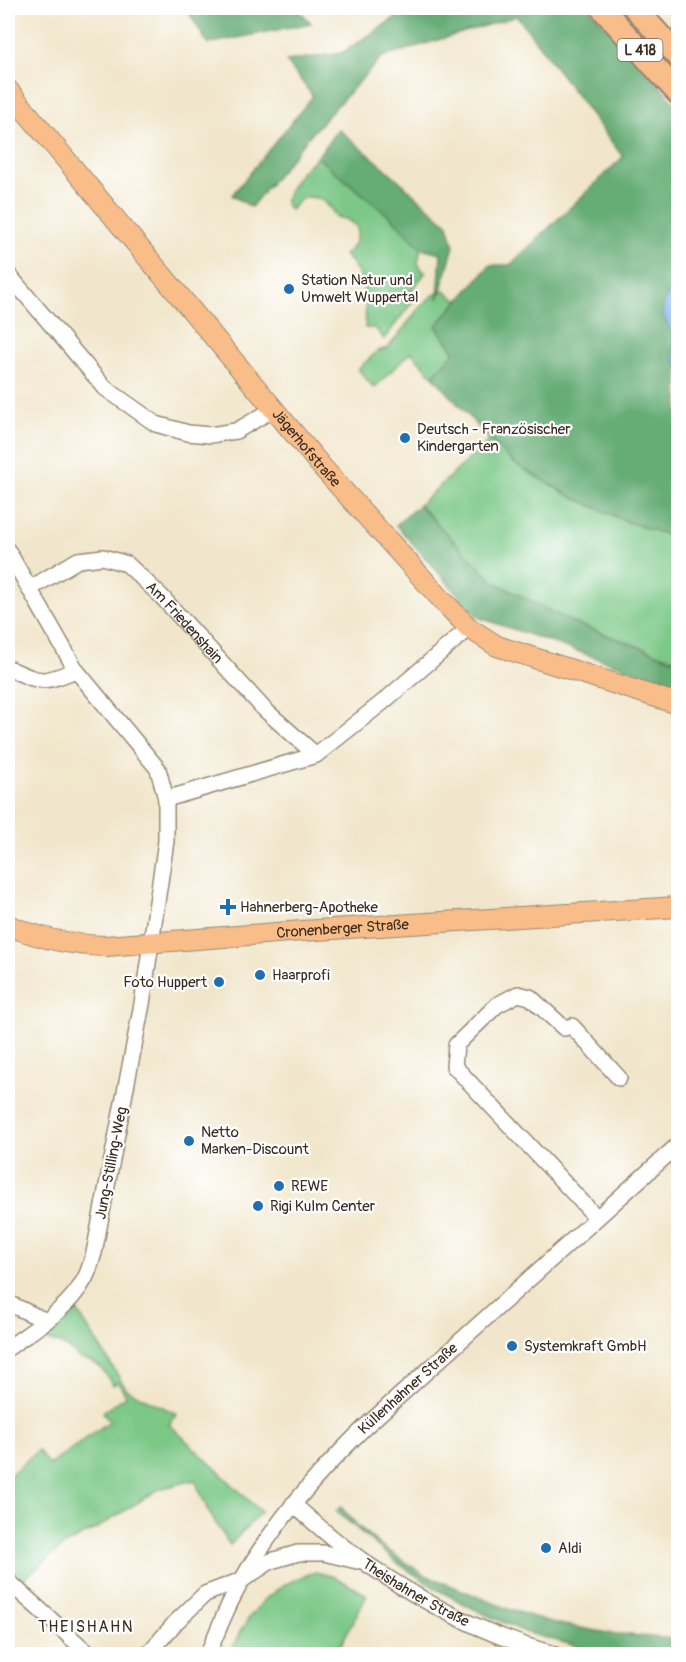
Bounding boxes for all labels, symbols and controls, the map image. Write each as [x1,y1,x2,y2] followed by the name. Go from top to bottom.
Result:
[618,39,662,61] road number: L 418
[301,271,419,307] place label: Station Natur und Umwelt Wuppertal
[282,282,296,296] marker: Station Natur und Umwelt Wuppertal
[268,405,345,492] street label: Jägerhofstraße
[417,420,571,456] place label: Deutsch - Französischer Kindergarten
[398,431,412,445] marker: Deutsch - Französischer Kindergarten
[142,578,227,668] street label: Am Friedenshain
[240,898,378,917] place label: Hahnerberg-Apotheke
[221,900,235,914] marker: Hahnerberg-Apotheke
[276,915,410,943] street label: Cronenberger Straße
[272,966,330,985] place label: Haarprofi
[253,968,267,982] marker: Haarprofi
[123,973,208,992] place label: Foto Huppert
[212,975,226,989] marker: Foto Huppert
[91,1105,132,1221] street label: Jung-Stilling-Weg
[201,1123,310,1159] place label: Netto Marken-Discount
[182,1134,196,1148] marker: Netto Marken-Discount
[291,1177,328,1196] place label: REWE
[272,1179,286,1193] marker: REWE
[270,1197,376,1216] place label: Rigi Kulm Center
[251,1199,265,1213] marker: Rigi Kulm Center
[524,1337,647,1356] place label: Systemkraft GmbH
[354,1339,462,1439] street label: Küllenhahner Straße
[505,1339,519,1353] marker: Systemkraft GmbH
[558,1539,582,1558] place label: Aldi
[539,1541,553,1555] marker: Aldi
[358,1554,473,1632] street label: Theishahner Straße
[38,1617,134,1637] district label: THEISHAHN

